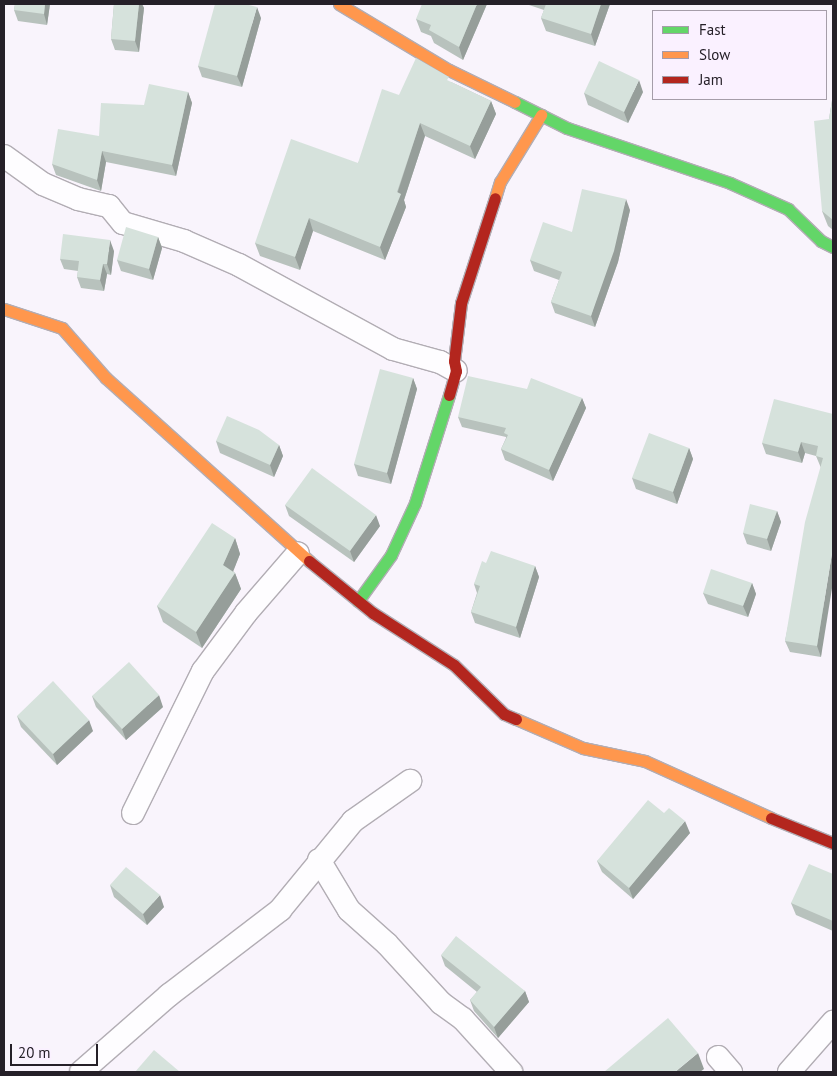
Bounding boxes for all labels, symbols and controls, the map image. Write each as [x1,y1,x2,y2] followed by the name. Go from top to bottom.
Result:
[652,10,827,100] legend
[699,20,726,39] text: Fast
[699,45,730,64] text: Slow
[699,70,723,89] text: Jam
[12,1034,100,1066] scale bar
[18,1043,51,1062] text: 20 m

